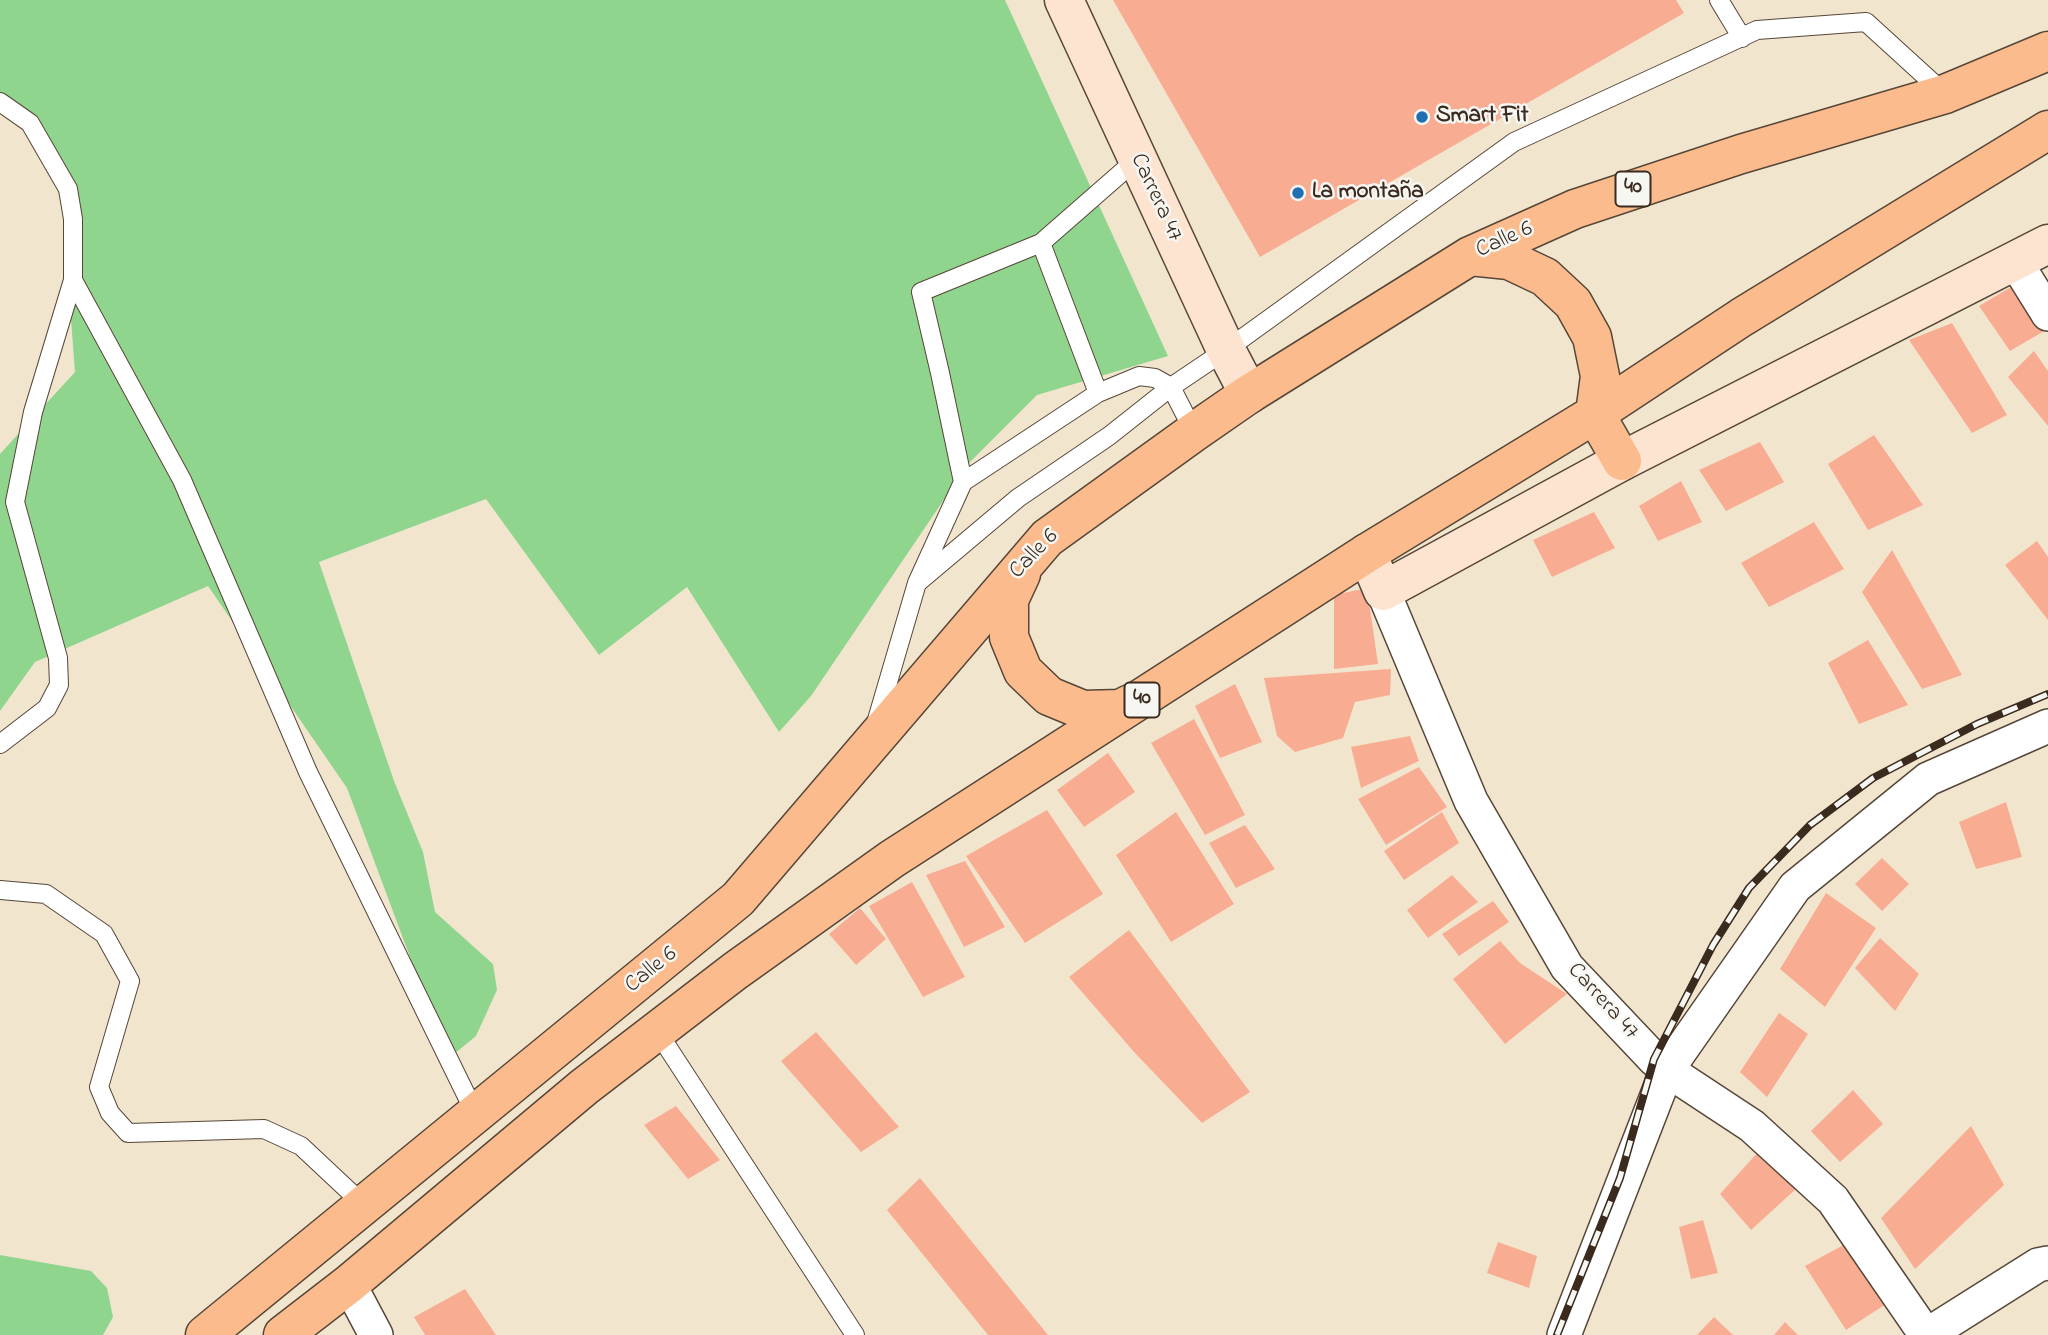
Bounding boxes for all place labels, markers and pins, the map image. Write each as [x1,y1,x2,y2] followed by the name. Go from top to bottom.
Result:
[1436,103,1528,131] place label: Smart Fit
[1414,109,1430,125] marker: Smart Fit
[1312,179,1424,207] place label: La montaña
[1290,185,1306,201] marker: La montaña

